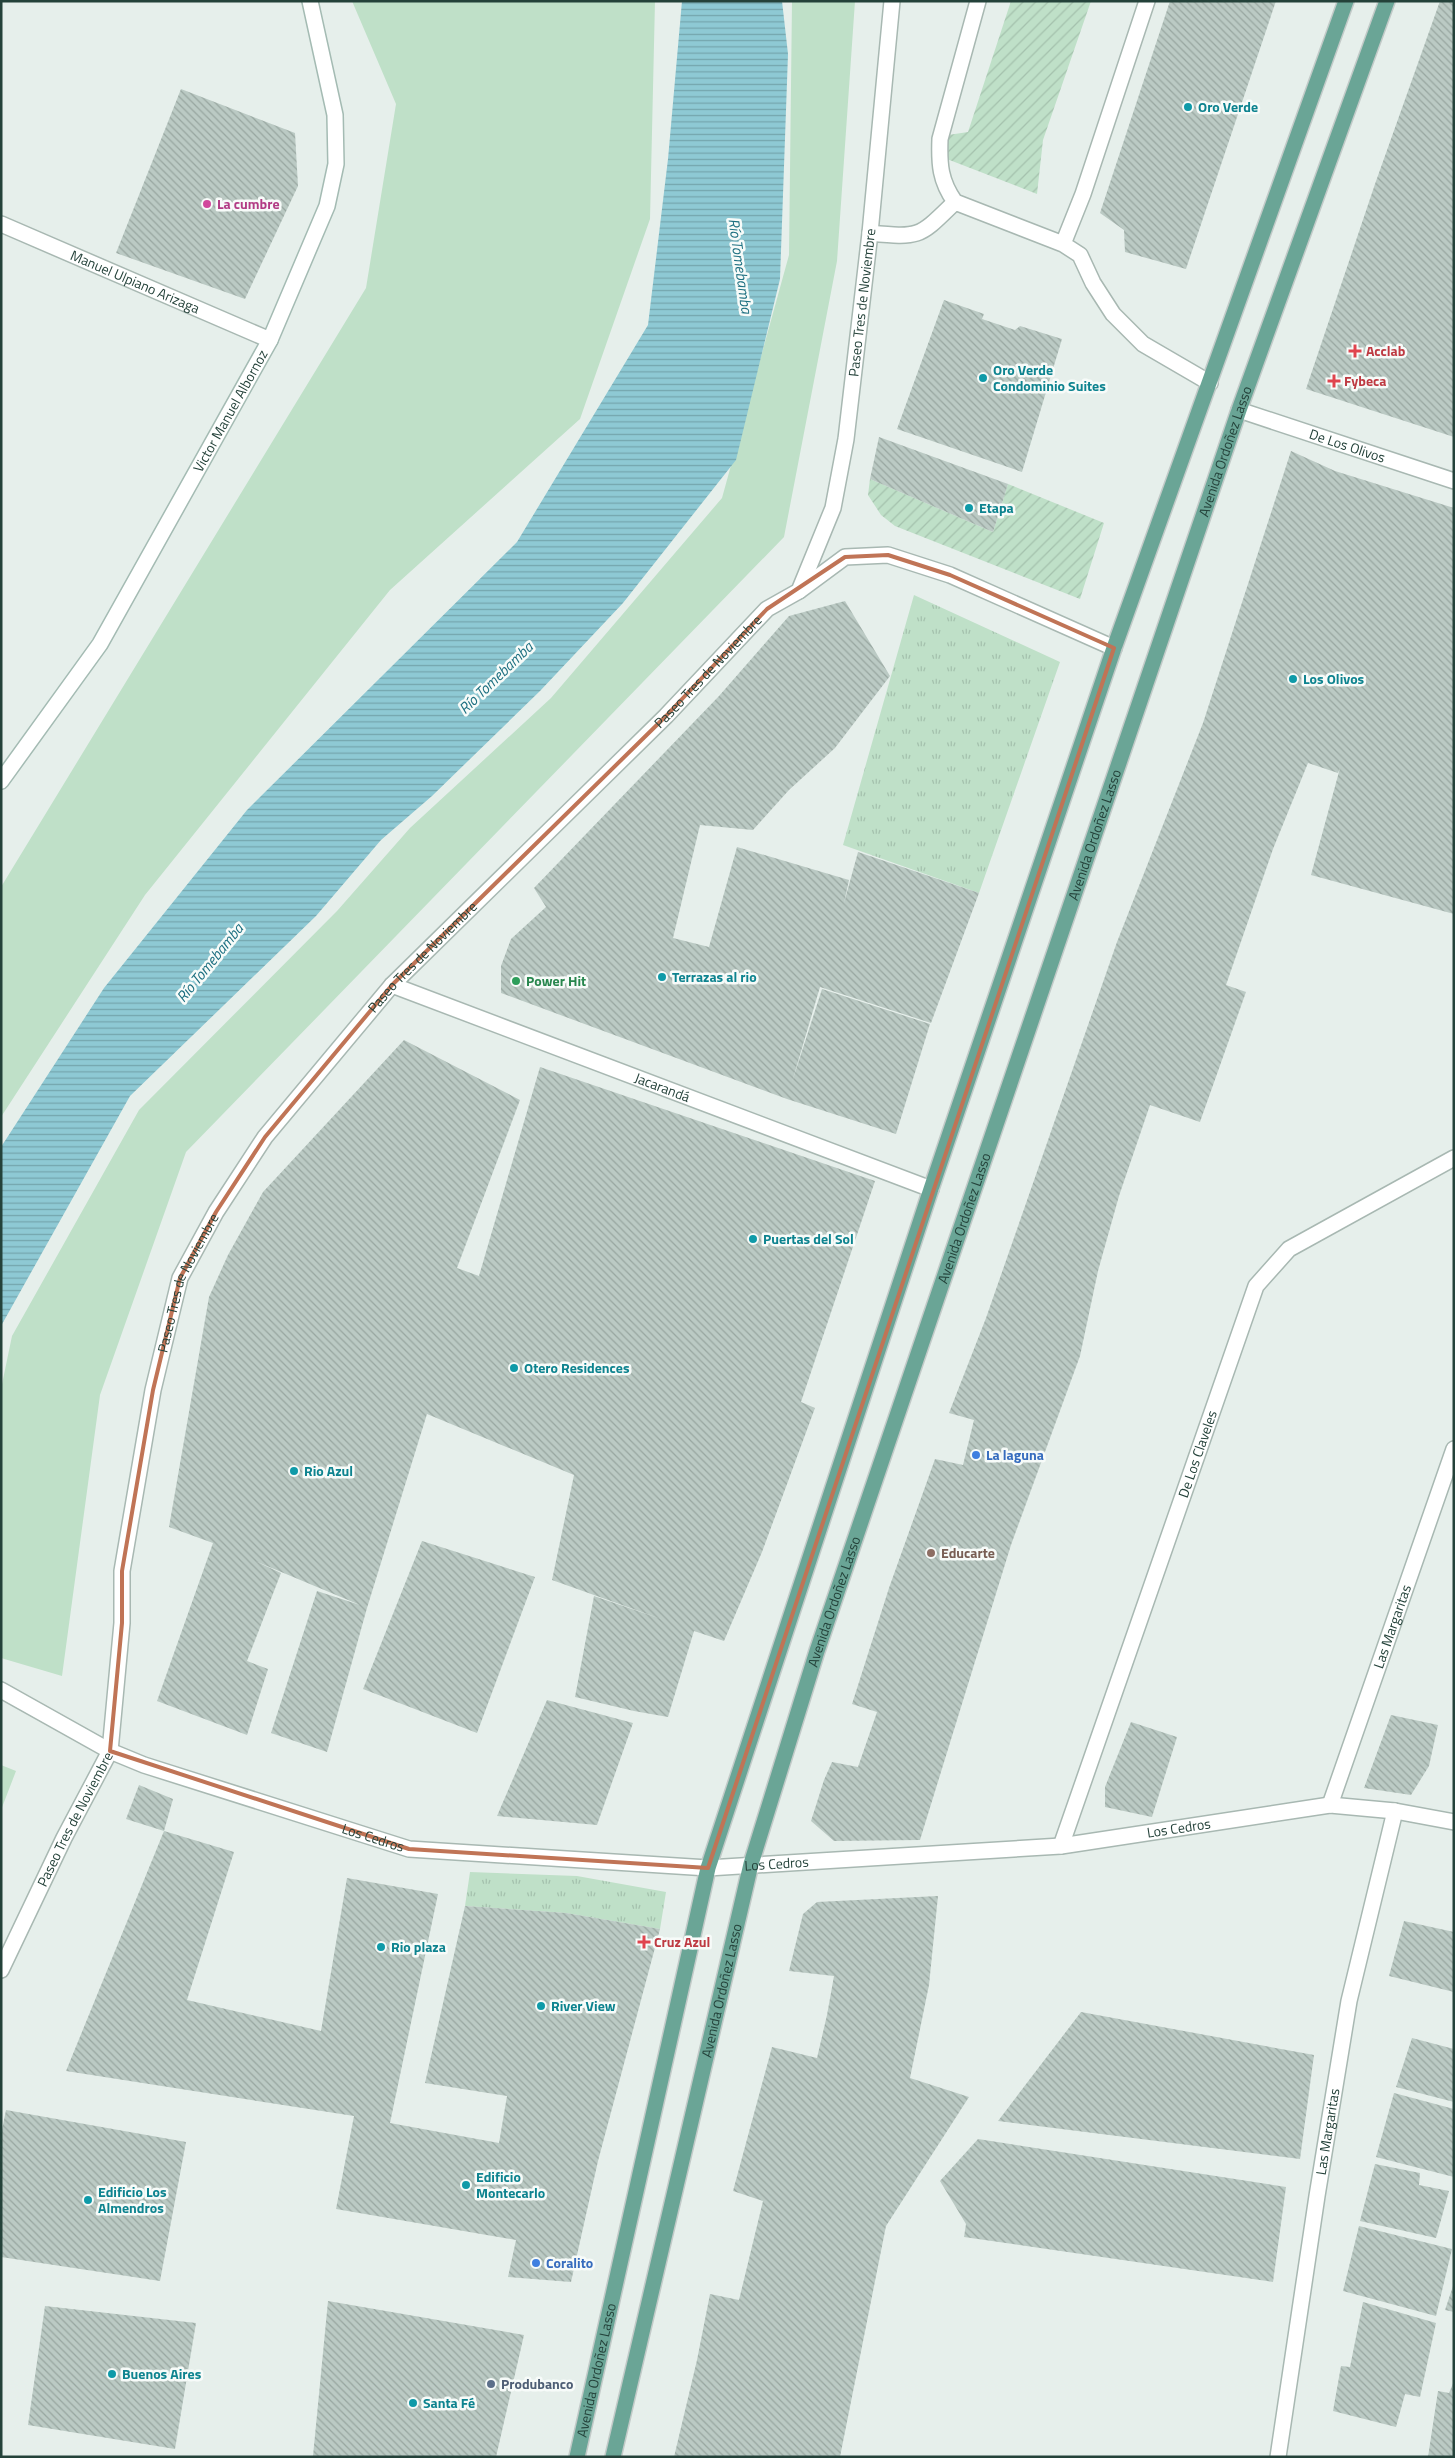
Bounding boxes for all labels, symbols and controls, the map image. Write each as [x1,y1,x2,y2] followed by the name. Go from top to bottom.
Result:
[1198,96,1258,117] place label: Oro Verde
[1182,101,1194,113] marker: Oro Verde
[217,193,280,214] place label: La cumbre
[201,198,213,210] marker: La cumbre
[722,217,759,316] water label: Río Tomebamba
[842,228,880,378] street label: Paseo Tres de Noviembre
[67,244,203,318] street label: Manuel Ulpiano Arizaga
[1366,340,1406,361] place label: Acclab
[1348,344,1362,358] marker: Acclab
[187,346,273,476] street label: Victor Manuel Albornoz
[993,359,1106,396] place label: Oro Verde Condominio Suites
[1344,370,1387,391] place label: Fybeca
[977,372,989,384] marker: Oro Verde Condominio Suites
[1328,375,1340,387] marker: Fybeca
[1193,383,1257,519] street label: Avenida Ordoñez Lasso
[1307,423,1388,468] street label: De Los Olivos
[979,497,1014,518] place label: Etapa
[963,502,975,514] marker: Etapa
[649,610,766,733] street label: Paseo Tres de Noviembre
[453,635,539,719] water label: Río Tomebamba
[1303,668,1365,689] place label: Los Olivos
[1287,673,1299,685] marker: Los Olivos
[1062,766,1126,903] street label: Avenida Ordoñez Lasso
[362,896,481,1017] street label: Paseo Tres de Noviembre
[171,917,250,1007] water label: Río Tomebamba
[672,966,757,987] place label: Terrazas al rio
[526,970,586,991] place label: Power Hit
[656,971,668,983] marker: Terrazas al rio
[510,975,522,987] marker: Power Hit
[632,1067,693,1107] street label: Jacarandá
[932,1150,996,1286] street label: Avenida Ordoñez Lasso
[151,1209,223,1355] street label: Paseo Tres de Noviembre
[763,1228,854,1249] place label: Puertas del Sol
[747,1233,759,1245] marker: Puertas del Sol
[524,1357,630,1378] place label: Otero Residences
[508,1362,520,1374] marker: Otero Residences
[1172,1407,1222,1500] street label: De Los Claveles
[986,1444,1044,1465] place label: La laguna
[970,1449,982,1461] marker: La laguna
[304,1460,353,1481] place label: Rio Azul
[288,1465,300,1477] marker: Rio Azul
[802,1533,865,1670] street label: Avenida Ordoñez Lasso
[941,1542,995,1563] place label: Educarte
[925,1547,937,1559] marker: Educarte
[1367,1582,1416,1671] street label: Las Margaritas
[31,1748,118,1890] street label: Paseo Tres de Noviembre
[1145,1812,1212,1843] street label: Los Cedros
[339,1817,407,1857] street label: Los Cedros
[744,1851,809,1876] street label: Los Cedros
[695,1921,747,2059] street label: Avenida Ordoñez Lasso
[654,1931,710,1952] place label: Cruz Azul
[391,1936,446,1957] place label: Rio plaza
[638,1936,650,1948] marker: Cruz Azul
[375,1941,387,1953] marker: Rio plaza
[551,1995,616,2016] place label: River View
[535,2000,547,2012] marker: River View
[1310,2087,1344,2177] street label: Las Margaritas
[476,2166,545,2203] place label: Edificio Montecarlo
[460,2179,472,2191] marker: Edificio Montecarlo
[98,2181,167,2218] place label: Edificio Los Almendros
[82,2194,94,2206] marker: Edificio Los Almendros
[546,2252,593,2273] place label: Coralito
[530,2257,542,2269] marker: Coralito
[571,2301,621,2439] street label: Avenida Ordoñez Lasso
[122,2363,202,2384] place label: Buenos Aires
[106,2368,118,2380] marker: Buenos Aires
[501,2373,573,2394] place label: Produbanco
[485,2378,497,2390] marker: Produbanco
[423,2392,475,2413] place label: Santa Fé
[407,2397,419,2409] marker: Santa Fé

